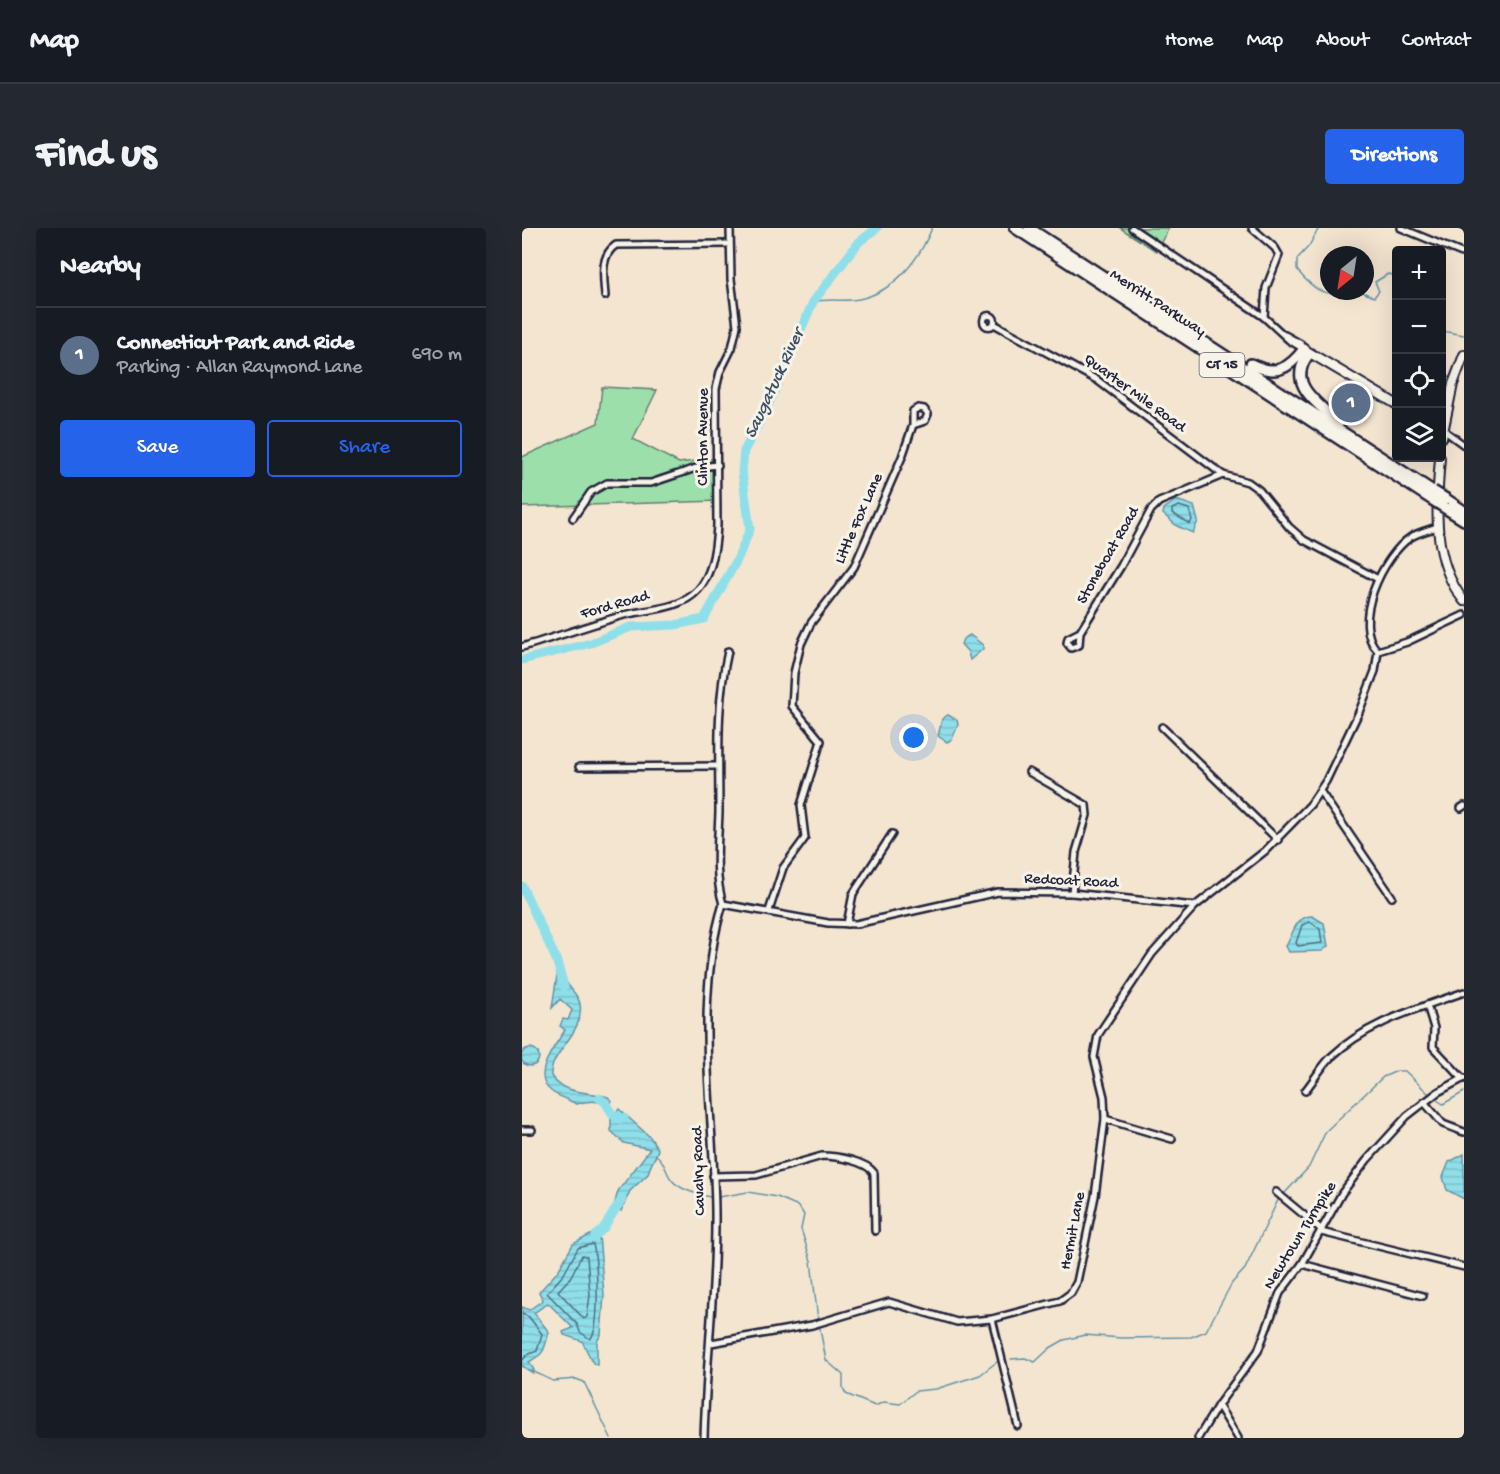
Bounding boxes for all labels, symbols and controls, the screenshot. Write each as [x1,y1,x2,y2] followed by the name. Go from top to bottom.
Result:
[30,25,79,58] text: Map
[1165,29,1213,54] text: Home
[1246,29,1283,54] text: Map
[1316,29,1369,54] text: About
[1402,29,1470,54] text: Contact
[1325,129,1464,184] button: Directions
[36,132,156,181] text: Find us
[1320,246,1374,300] north arrow
[1392,246,1446,462] map controls
[1392,246,1446,300] button: +
[60,252,141,283] text: Nearby
[1105,266,1209,342] street label: Merritt Parkway
[1392,300,1446,354] button: −
[741,323,811,442] water label: Saugatuck River
[117,331,354,357] text: Connecticut Park and Ride
[75,344,84,367] text: 1
[412,344,462,367] text: 690 m
[1079,350,1190,439] street label: Quarter Mile Road
[1200,353,1244,377] road number: CT 15
[1392,354,1446,408] button: locate
[117,357,362,380] text: Parking · Allan Raymond Lane
[1332,380,1370,426] pin: 1
[695,387,714,486] street label: Clinton Avenue
[1392,408,1446,462] button: layers
[60,420,255,477] button: Save
[267,420,462,477] button: Share
[832,470,889,567] street label: Little Fox Lane
[1074,503,1145,608] street label: Stoneboat Road
[578,587,653,625] street label: Ford Road
[899,723,928,752] your location
[1024,870,1120,894] street label: Redcoat Road
[689,1124,711,1216] street label: Cavalry Road
[1260,1178,1342,1293] street label: Newtown Turnpike
[1057,1190,1091,1271] street label: Hermit Lane

